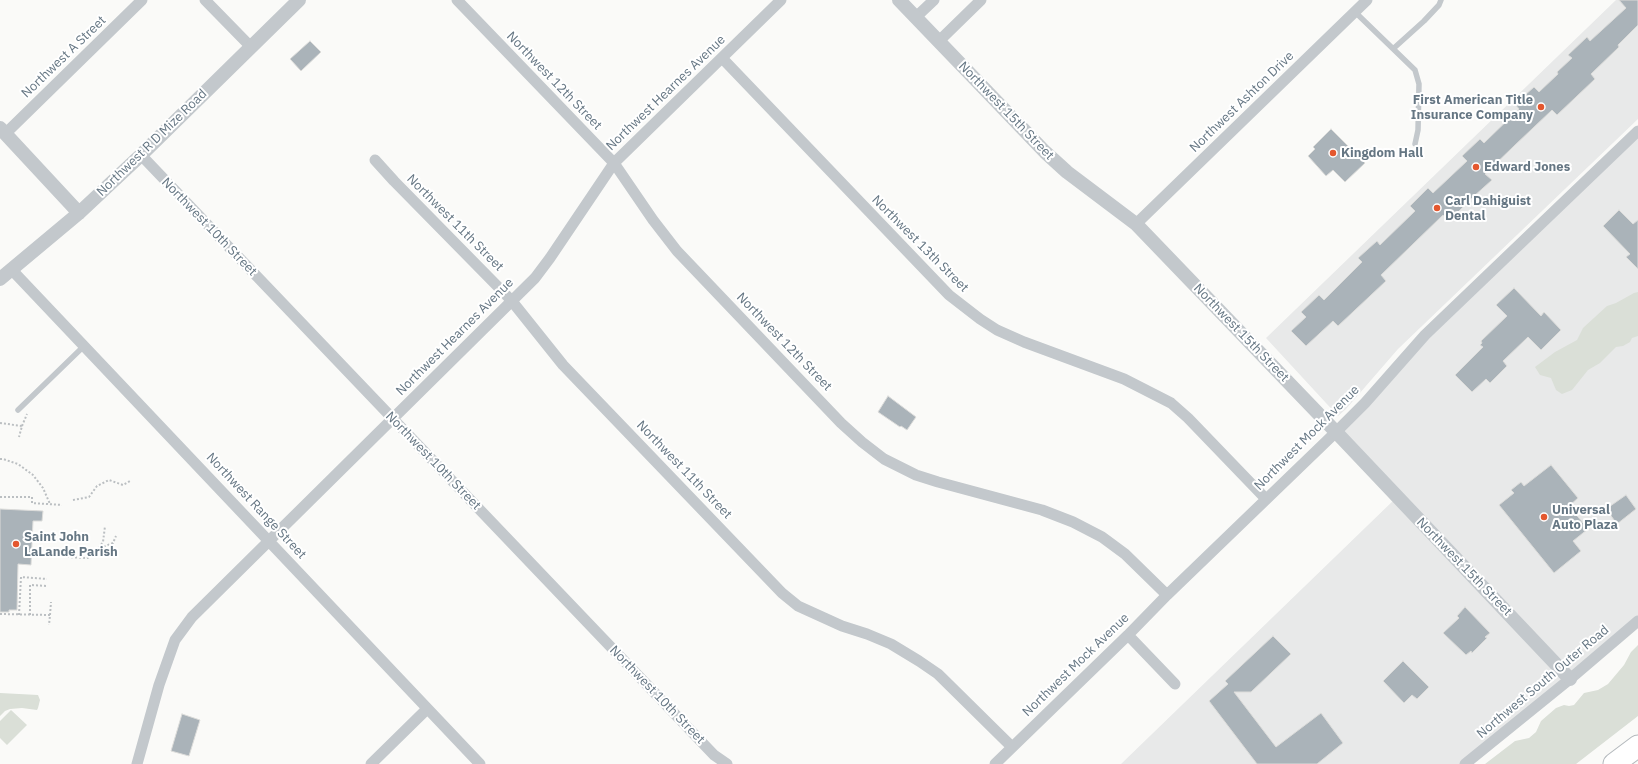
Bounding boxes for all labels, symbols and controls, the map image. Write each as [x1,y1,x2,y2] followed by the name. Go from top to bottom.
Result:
[19,13,109,101] street label: Northwest A Street
[503,29,605,133] street label: Northwest 12th Street
[603,32,729,154] street label: Northwest Hearnes Avenue
[1187,48,1297,156] street label: Northwest Ashton Drive
[955,59,1057,163] street label: Northwest 15th Street
[94,86,210,200] street label: Northwest R D Mize Road
[1411,92,1533,123] place label: First American Title Insurance Company
[1536,102,1546,112] marker: First American Title Insurance Company
[1341,145,1423,161] place label: Kingdom Hall
[1328,148,1338,158] marker: Kingdom Hall
[1484,159,1570,175] place label: Edward Jones
[1471,162,1481,172] marker: Edward Jones
[403,171,507,275] street label: Northwest 11th Street
[158,175,260,279] street label: Northwest 10th Street
[868,192,972,296] street label: Northwest 13th Street
[1445,193,1531,224] place label: Carl Dahiguist Dental
[1432,203,1442,213] marker: Carl Dahiguist Dental
[393,275,517,399] street label: Northwest Hearnes Avenue
[1190,281,1292,385] street label: Northwest 15th Street
[733,290,835,394] street label: Northwest 12th Street
[1251,382,1363,494] street label: Northwest Mock Avenue
[382,409,484,513] street label: Northwest 10th Street
[633,418,735,522] street label: Northwest 11th Street
[203,450,309,562] street label: Northwest Range Street
[1552,502,1618,533] place label: Universal Auto Plaza
[1539,512,1549,522] marker: Universal Auto Plaza
[1413,515,1515,619] street label: Northwest 15th Street
[24,529,118,560] place label: Saint John LaLande Parish
[11,539,21,549] marker: Saint John LaLande Parish
[1020,610,1132,720] street label: Northwest Mock Avenue
[1474,622,1612,742] street label: Northwest South Outer Road
[606,643,708,747] street label: Northwest 10th Street

